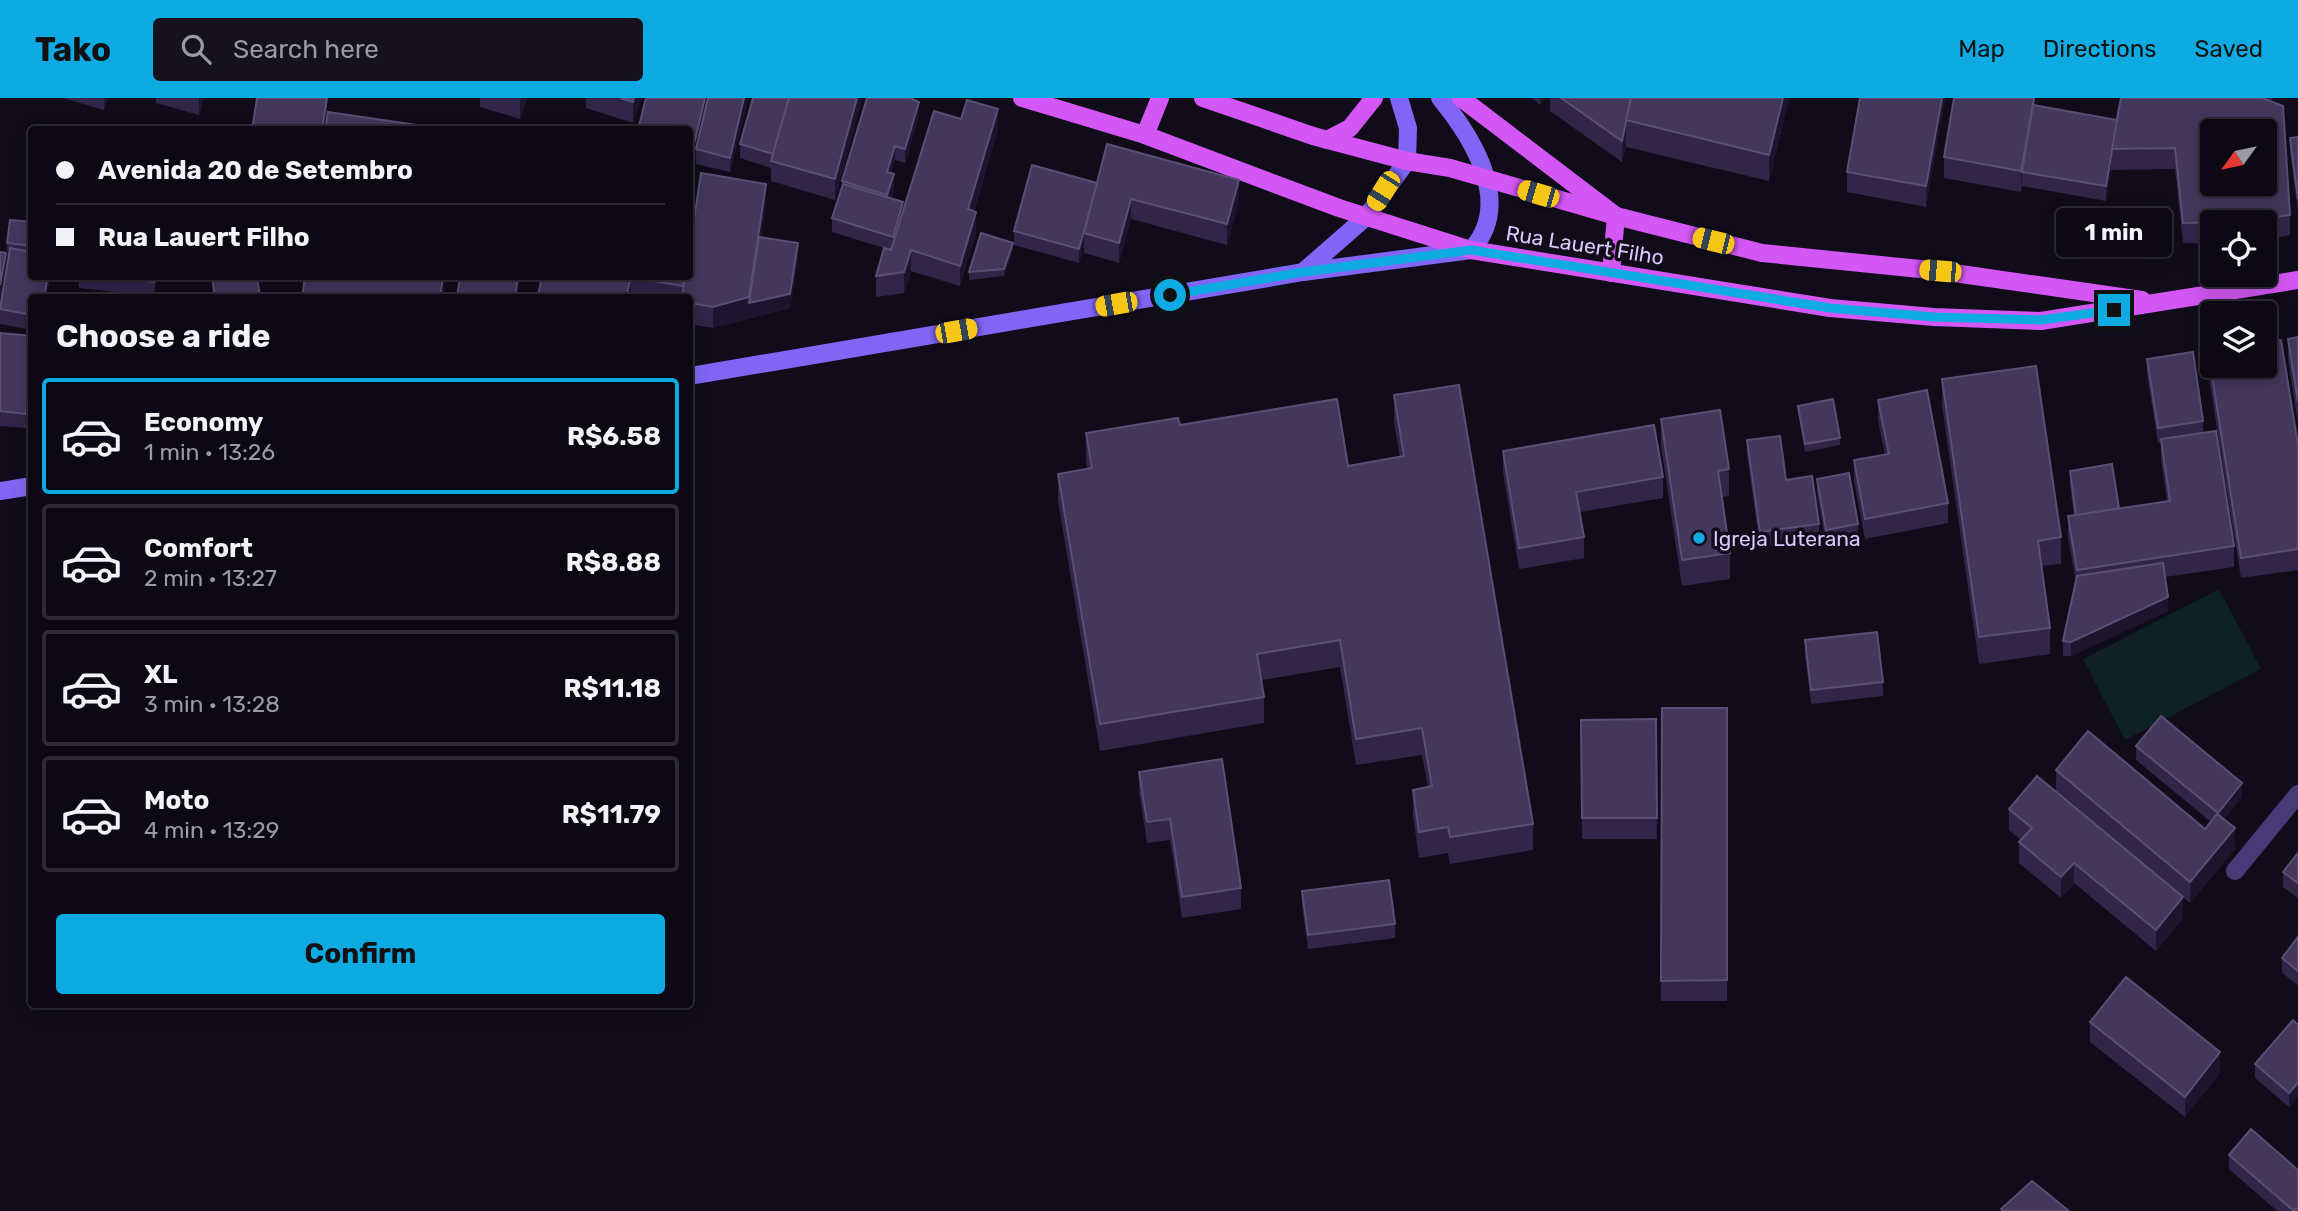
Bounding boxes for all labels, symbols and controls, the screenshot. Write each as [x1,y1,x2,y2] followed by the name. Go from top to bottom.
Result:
[153,18,643,81] search box
[35,30,111,69] text: Tako
[177,30,215,68] icon: search
[233,34,379,65] text: Search here
[1958,35,2005,63] text: Map
[2043,35,2156,63] text: Directions
[2194,35,2263,63] text: Saved
[2200,119,2277,196] north arrow
[2200,119,2277,378] map controls
[98,155,413,186] text: Avenida 20 de Setembro
[1363,168,1404,214] car
[1515,178,1562,210] car
[2056,208,2172,258] callout: 1 min
[2200,210,2277,287] button: locate
[2085,218,2143,246] text: 1 min
[1504,220,1666,270] street label: Rua Lauert Filho
[98,222,310,253] text: Rua Lauert Filho
[1691,226,1736,256] car
[1919,259,1962,283] car
[1154,279,1186,311] route start
[1094,290,1139,318] car
[2098,294,2130,326] route end
[2200,301,2277,378] button: layers
[56,317,270,355] text: Choose a ride
[934,317,979,345] car
[60,405,123,468] icon: car
[144,407,263,438] text: Economy
[567,421,661,452] text: R$6.58
[144,438,275,466] text: 1 min · 13:26
[1713,526,1861,551] place label: Igreja Luterana
[1691,530,1707,546] marker: Igreja Luterana
[60,531,123,594] icon: car
[144,533,253,564] text: Comfort
[566,547,661,578] text: R$8.88
[144,564,277,592] text: 2 min · 13:27
[60,657,123,720] icon: car
[144,659,177,690] text: XL
[564,673,661,704] text: R$11.18
[144,690,280,718] text: 3 min · 13:28
[60,783,123,846] icon: car
[144,785,209,816] text: Moto
[562,799,661,830] text: R$11.79
[144,816,279,844] text: 4 min · 13:29
[56,914,665,994] button: Confirm

